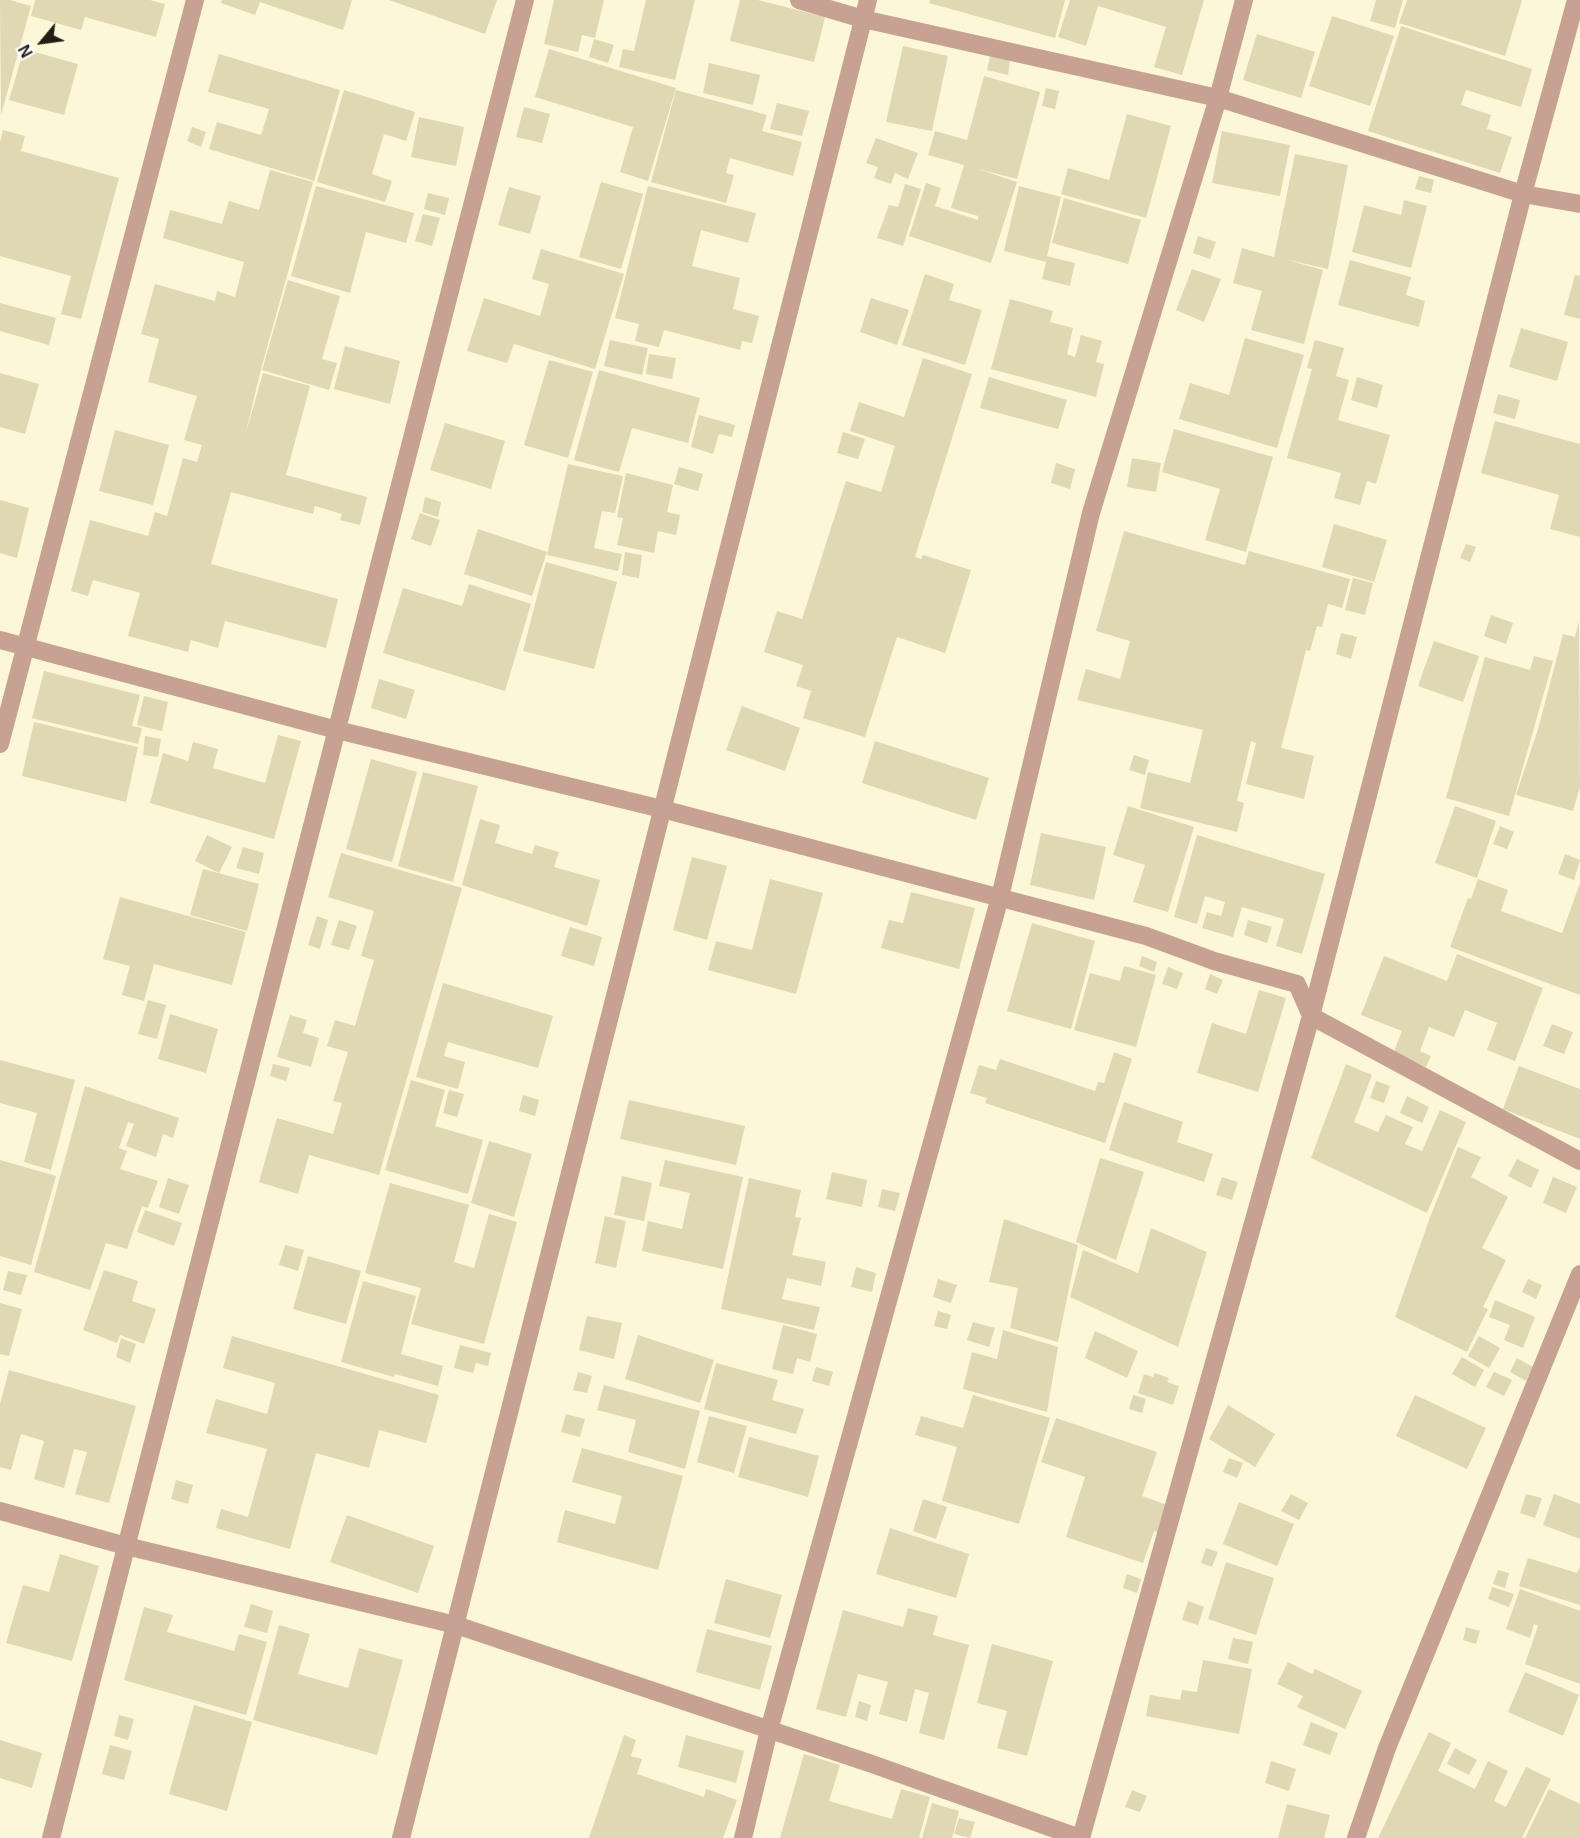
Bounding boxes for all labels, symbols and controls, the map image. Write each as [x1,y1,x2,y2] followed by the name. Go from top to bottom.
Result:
[12,12,72,72] north arrow
[16,42,36,60] text: N

